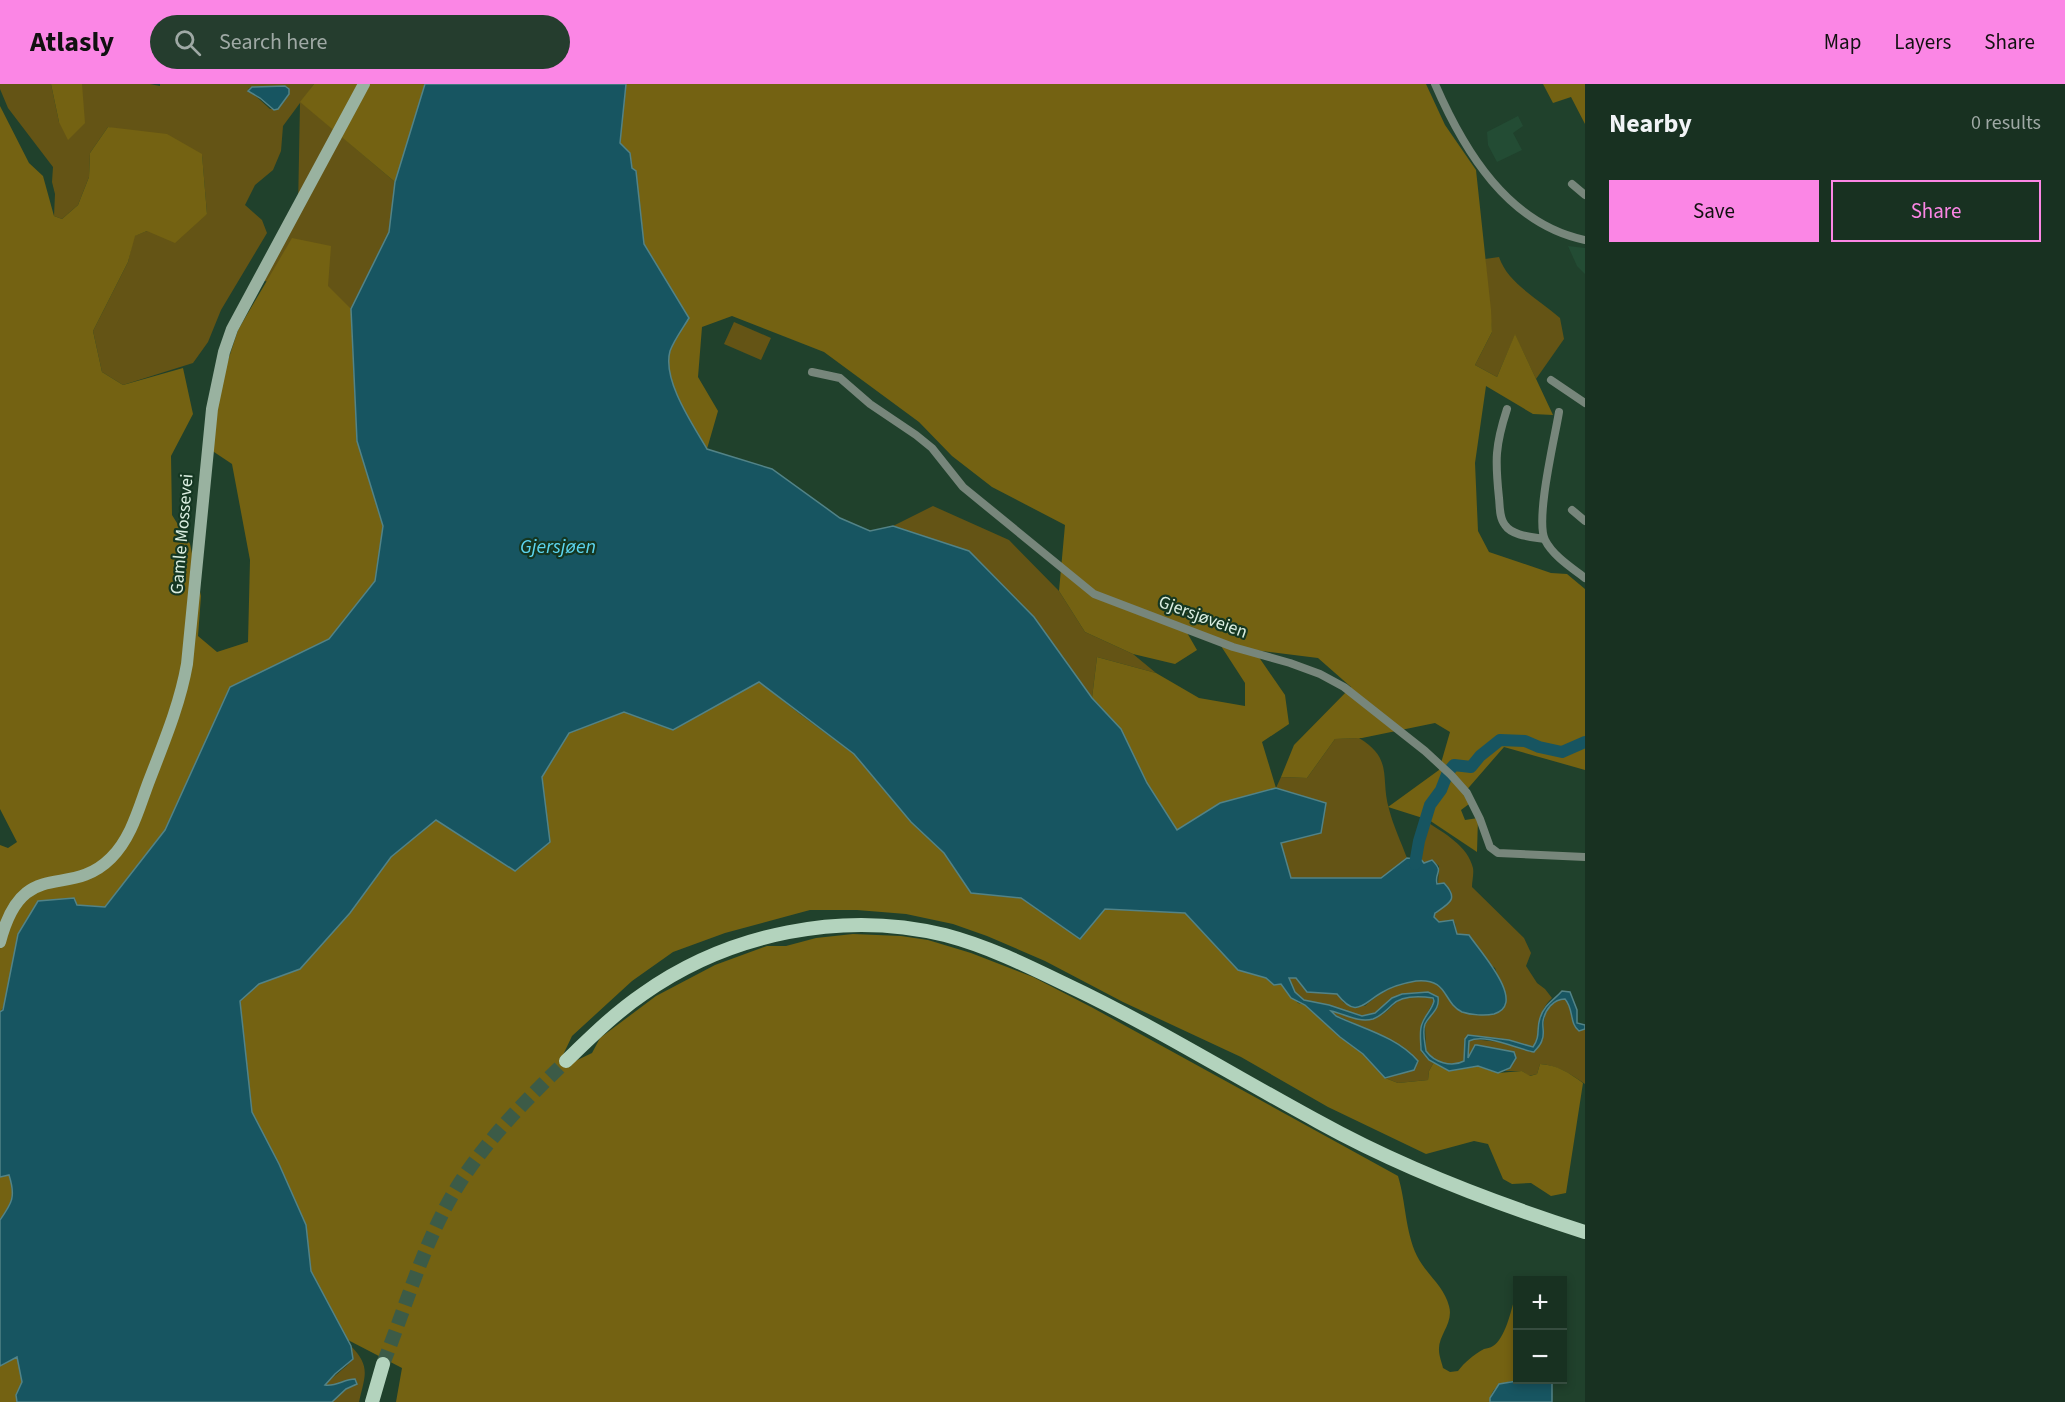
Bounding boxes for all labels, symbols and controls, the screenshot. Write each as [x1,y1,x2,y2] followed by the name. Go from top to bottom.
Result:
[150,15,570,69] search box
[30,22,114,62] text: Atlasly
[171,26,204,59] icon: search
[219,26,328,58] text: Search here
[1824,27,1861,57] text: Map
[1894,27,1951,57] text: Layers
[1984,27,2035,57] text: Share
[1609,105,1692,142] text: Nearby
[1971,109,2041,137] text: 0 results
[1609,180,1819,242] button: Save
[1831,180,2041,242] button: Share
[164,473,200,595] street label: Gamle Mossevei
[520,533,596,561] water label: Gjersjøen
[1155,589,1251,645] street label: Gjersjøveien
[1513,1276,1567,1384] map controls
[1513,1276,1567,1330] button: +
[1513,1330,1567,1384] button: −

